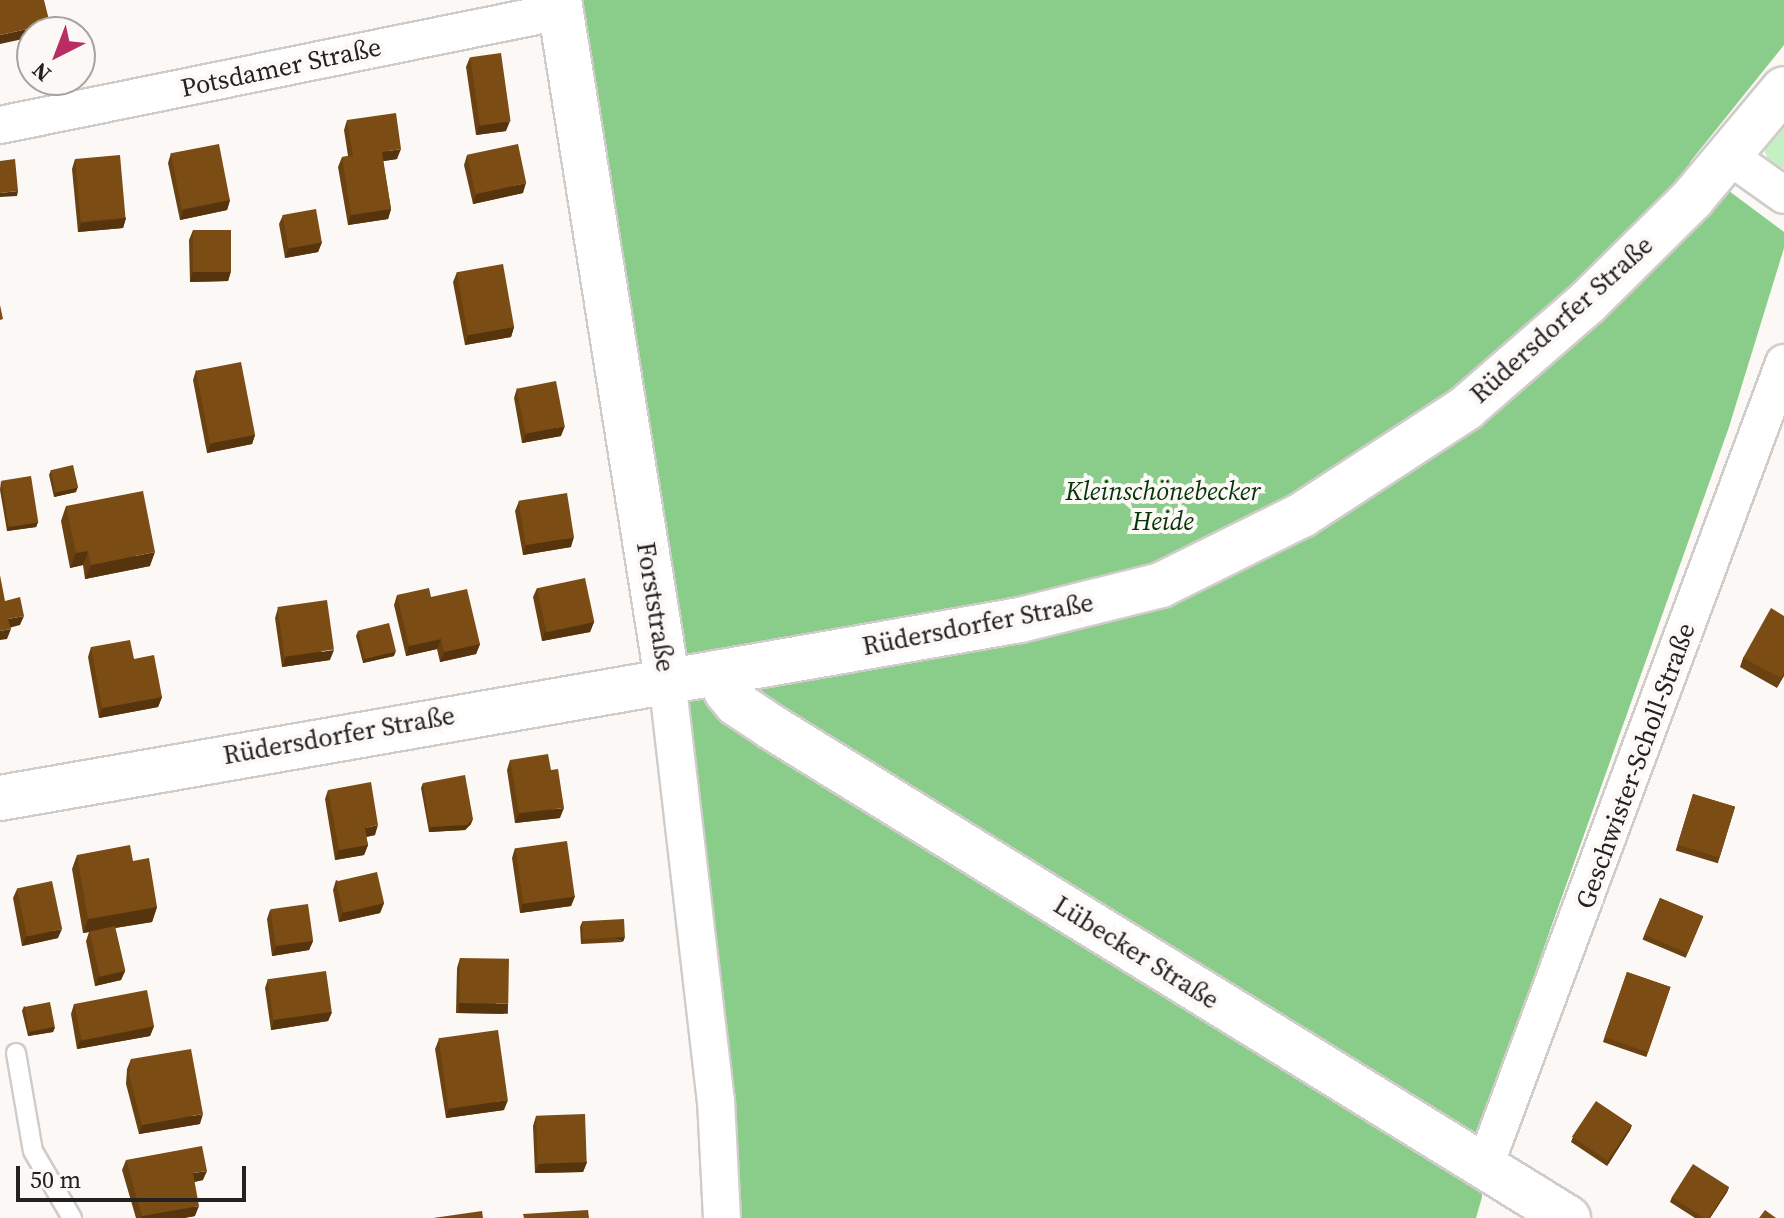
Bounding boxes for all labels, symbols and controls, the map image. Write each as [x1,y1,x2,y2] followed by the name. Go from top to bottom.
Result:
[16,16,96,96] north arrow
[178,32,384,104] street label: Potsdamer Straße
[25,56,57,89] text: N
[1464,230,1660,410] street label: Rüdersdorfer Straße
[1065,476,1261,538] park label: Kleinschönebecker Heide
[629,540,681,674] street label: Forststraße
[860,587,1096,663] street label: Rüdersdorfer Straße
[1570,619,1702,913] street label: Geschwister-Scholl-Straße
[221,700,457,772] street label: Rüdersdorfer Straße
[1048,890,1224,1016] street label: Lübecker Straße
[20,1150,250,1200] scale bar
[30,1163,81,1196] text: 50 m

